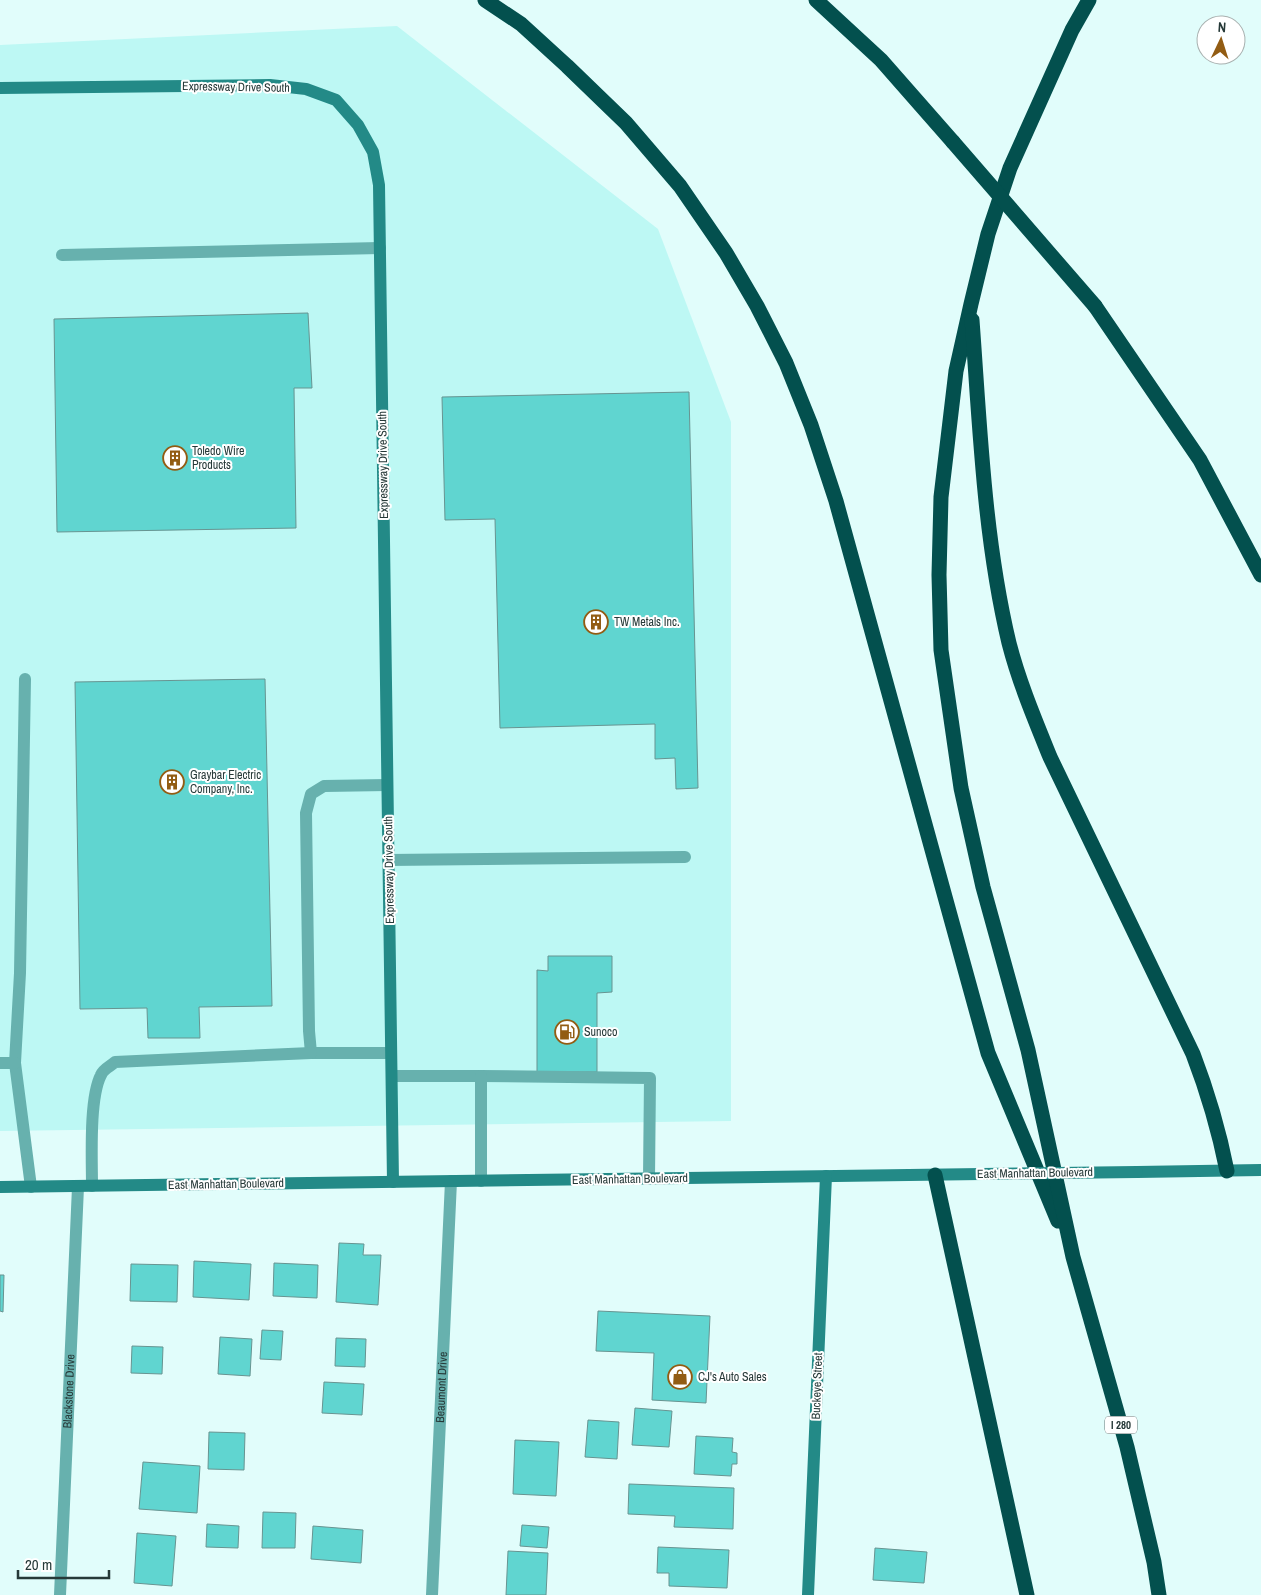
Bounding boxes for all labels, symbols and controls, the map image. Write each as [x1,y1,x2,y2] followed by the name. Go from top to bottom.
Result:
[1196,15,1246,65] north arrow
[1217,18,1227,36] text: N
[182,78,290,96] street label: Expressway Drive South
[374,411,392,519] street label: Expressway Drive South
[192,443,245,473] place label: Toledo Wire Products
[162,445,188,471] building icon: Toledo Wire Products
[583,609,609,635] building icon: TW Metals Inc.
[614,614,680,630] place label: TW Metals Inc.
[190,767,261,797] place label: Graybar Electric Company, Inc.
[159,769,185,795] building icon: Graybar Electric Company, Inc.
[380,816,398,924] street label: Expressway Drive South
[554,1019,580,1045] fuel station icon: Sunoco
[584,1024,617,1040] place label: Sunoco
[977,1164,1093,1182] street label: East Manhattan Boulevard
[572,1170,688,1188] street label: East Manhattan Boulevard
[168,1175,284,1193] street label: East Manhattan Boulevard
[432,1351,451,1423] street label: Beaumont Drive
[808,1352,826,1420] street label: Buckeye Street
[59,1354,79,1429] street label: Blackstone Drive
[667,1364,693,1390] shop icon: CJ's Auto Sales
[698,1369,767,1385] place label: CJ's Auto Sales
[1105,1416,1137,1434] road number: I 280
[18,1548,109,1580] scale bar
[25,1554,52,1575] text: 20 m

